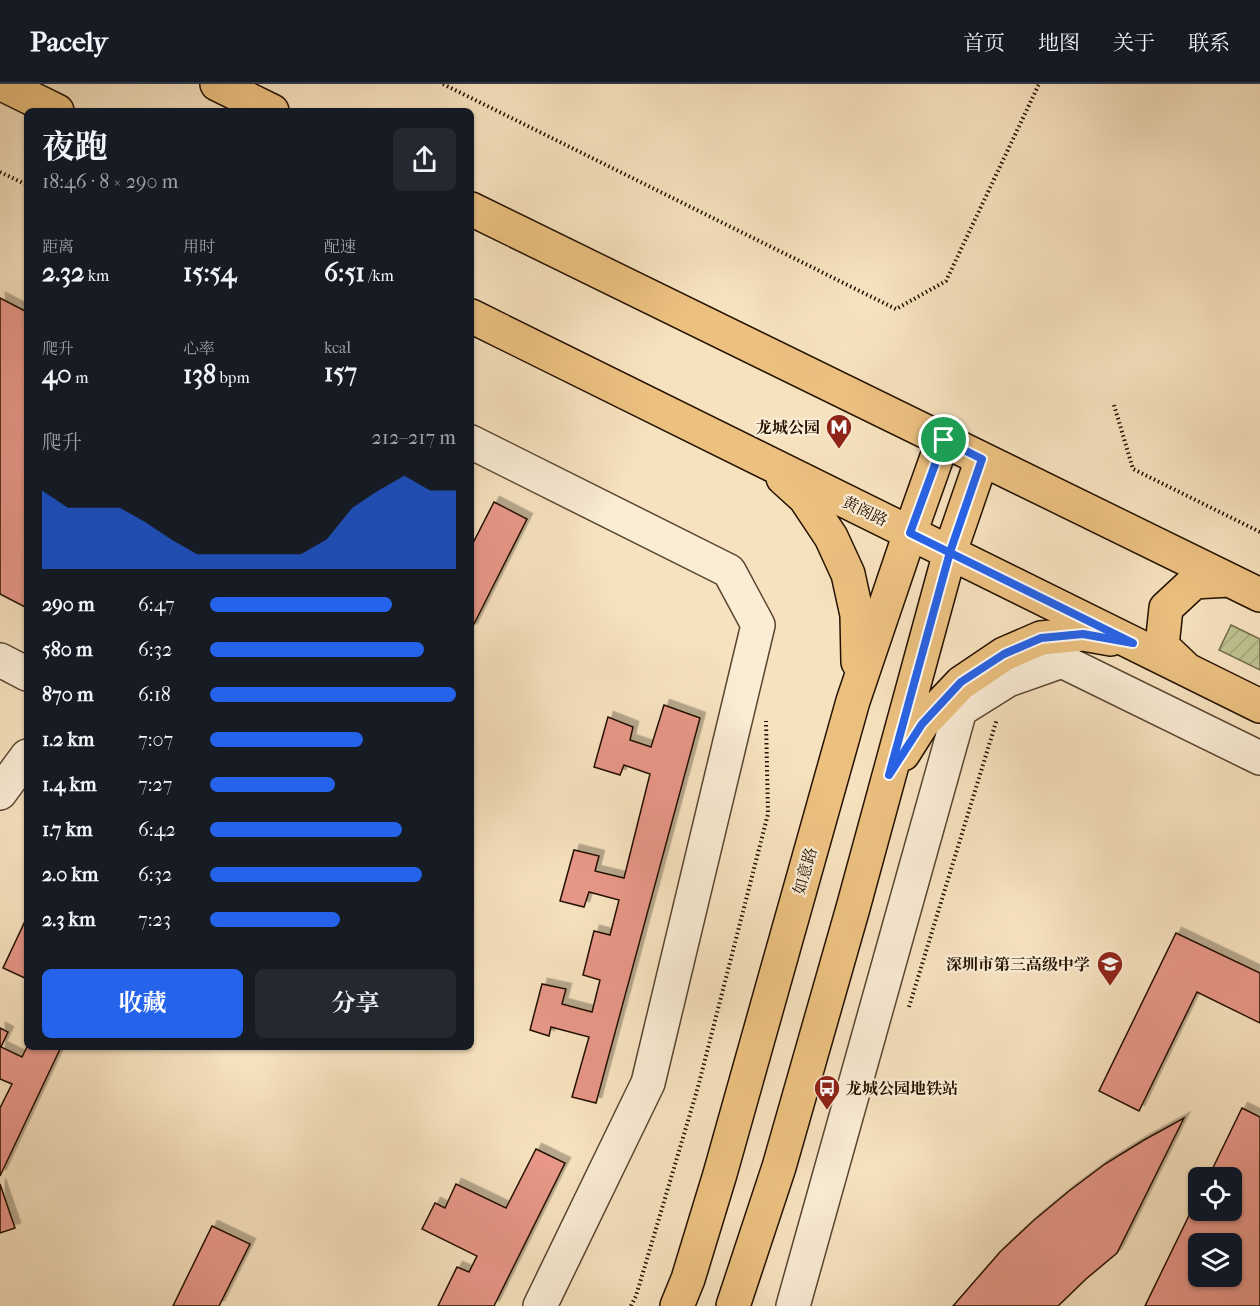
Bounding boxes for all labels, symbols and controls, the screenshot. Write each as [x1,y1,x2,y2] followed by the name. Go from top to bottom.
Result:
[30,25,108,58] text: Pacely
[963,31,1005,55] text: 首页
[1038,31,1080,55] text: 地图
[1113,31,1155,55] text: 关于
[1188,31,1230,55] text: 联系
[42,128,108,167] text: 夜跑
[393,128,456,191] button: share
[42,170,178,193] text: 18:46 · 8 × 290 m
[42,237,74,256] text: 距离
[183,237,215,256] text: 用时
[324,237,356,256] text: 配速
[42,257,84,288] text: 2.32
[183,257,236,288] text: 15:54
[324,257,365,288] text: 6:51
[84,266,109,285] text: km
[365,266,394,285] text: /km
[324,338,351,357] text: kcal
[42,339,74,358] text: 爬升
[183,339,215,358] text: 心率
[324,357,357,388] text: 157
[42,359,72,390] text: 40
[183,359,216,390] text: 138
[72,368,88,387] text: m
[216,368,250,387] text: bpm
[824,412,854,450] metro station icon: 龙城公园
[918,414,969,465] pin
[756,418,820,437] place label: 龙城公园
[927,423,960,456] icon: arrive
[372,426,456,449] text: 212–217 m
[42,431,82,454] text: 爬升
[839,492,891,530] street label: 黄阁路
[42,593,95,616] text: 290 m
[138,593,175,616] text: 6:47
[42,638,93,661] text: 580 m
[138,638,172,661] text: 6:32
[42,683,94,706] text: 870 m
[138,683,171,706] text: 6:18
[42,728,95,751] text: 1.2 km
[138,728,173,751] text: 7:07
[42,773,97,796] text: 1.4 km
[138,773,172,796] text: 7:27
[42,818,93,841] text: 1.7 km
[138,818,176,841] text: 6:42
[789,845,821,897] street label: 如意路
[42,863,98,886] text: 2.0 km
[138,863,172,886] text: 6:32
[42,908,96,931] text: 2.3 km
[138,908,171,931] text: 7:23
[1095,949,1125,987] school or university icon: 深圳市第三高级中学
[946,955,1090,974] place label: 深圳市第三高级中学
[42,969,243,1038] button: 收藏
[255,969,456,1038] button: 分享
[812,1073,842,1111] bus stop icon: 龙城公园地铁站
[846,1079,958,1098] place label: 龙城公园地铁站
[1188,1167,1242,1287] map controls
[1188,1167,1242,1221] button: locate
[1188,1233,1242,1287] button: layers

